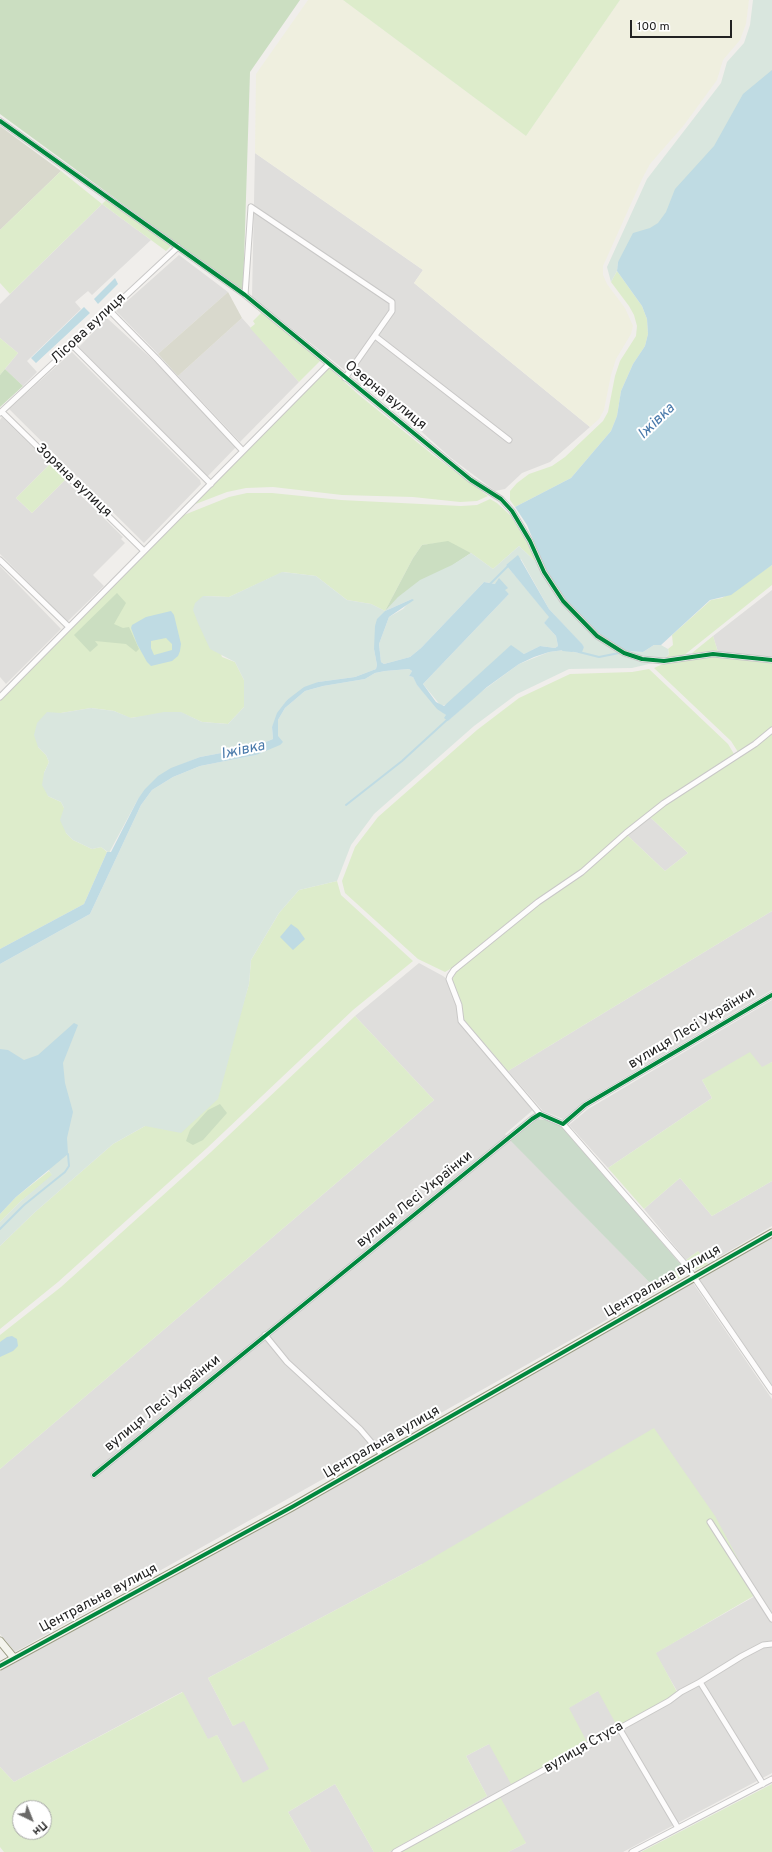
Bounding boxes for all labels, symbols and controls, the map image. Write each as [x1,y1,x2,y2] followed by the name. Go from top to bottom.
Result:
[632,12,734,38] scale bar
[637,19,670,35] text: 100 m
[48,290,130,368] street label: Лісова вулиця
[341,358,429,434] street label: Озерна вулиця
[635,400,679,444] water label: Іжівка
[31,440,115,522] street label: Зоряна вулиця
[219,738,267,764] water label: Іжівка
[626,985,758,1073] street label: вулиця Лесі Українки
[354,1148,476,1252] street label: вулиця Лесі Українки
[602,1242,724,1322] street label: Центральна вулиця
[102,1352,224,1456] street label: вулиця Лесі Українки
[321,1403,443,1483] street label: Центральна вулиця
[37,1561,161,1637] street label: Центральна вулиця
[541,1718,627,1778] street label: вулиця Стуса
[12,1800,52,1840] north arrow
[29,1818,50,1838] text: Пн

